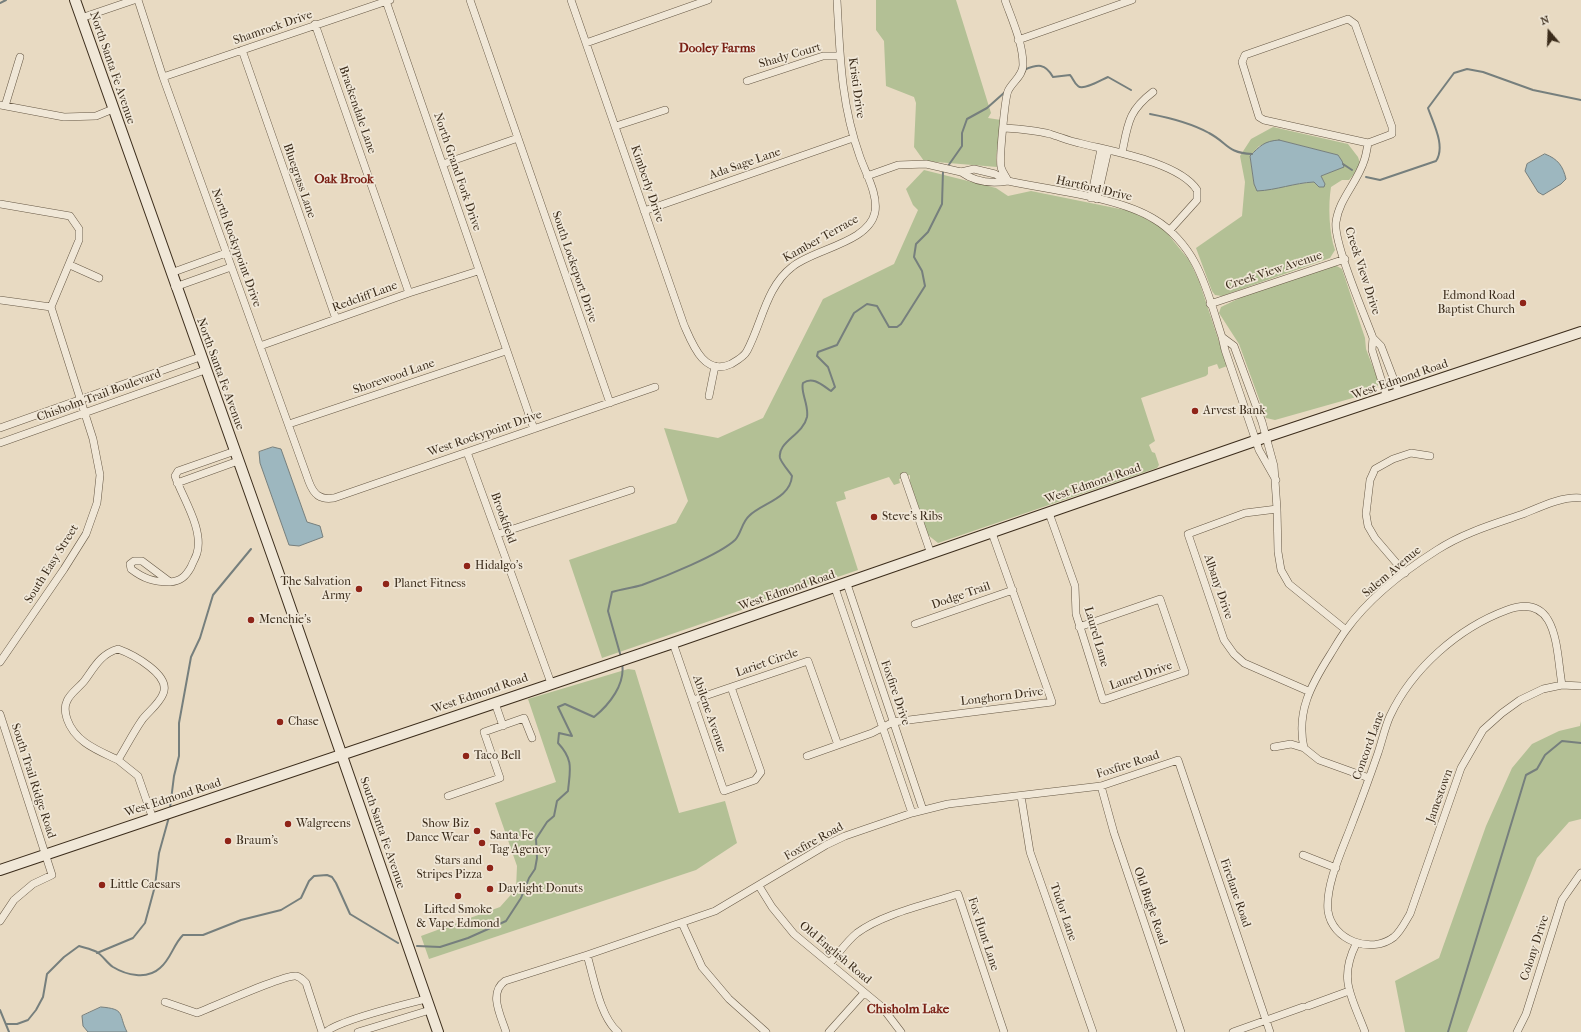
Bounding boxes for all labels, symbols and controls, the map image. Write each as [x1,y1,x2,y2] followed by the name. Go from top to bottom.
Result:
[231,8,315,48] street label: Shamrock Drive
[86,10,138,126] street label: North Santa Fe Avenue
[1529,12,1569,52] north arrow
[1539,13,1551,28] text: N
[757,40,823,72] street label: Shady Court
[679,41,755,57] district label: Dooley Farms
[845,57,867,119] street label: Kristi Drive
[335,64,379,156] street label: Brackendale Lane
[430,111,484,233] street label: North Grand Fork Drive
[280,142,318,220] street label: Bluegrass Lane
[627,143,667,225] street label: Kimberly Drive
[707,145,783,183] street label: Ada Sage Lane
[314,172,374,188] district label: Oak Brook
[1055,173,1133,205] street label: Hartford Drive
[208,187,264,309] street label: North Rockypoint Drive
[548,209,600,325] street label: South Lockeport Drive
[781,212,861,266] street label: Kamber Terrace
[1341,225,1383,317] street label: Creek View Drive
[1224,249,1324,293] street label: Creek View Avenue
[330,279,400,315] street label: Redcliff Lane
[1438,289,1515,317] place label: Edmond Road Baptist Church
[1518,298,1528,308] marker: Edmond Road Baptist Church
[193,316,247,432] street label: North Santa Fe Avenue
[351,356,437,398] street label: Shorewood Lane
[1350,357,1450,403] street label: West Edmond Road
[35,367,163,425] street label: Chisholm Trail Boulevard
[1203,404,1265,418] place label: Arvest Bank
[1190,406,1200,416] marker: Arvest Bank
[426,408,544,460] street label: West Rockypoint Drive
[1043,461,1143,507] street label: West Edmond Road
[487,490,519,546] street label: Brookfield
[882,510,942,524] place label: Steve's Ribs
[869,512,879,522] marker: Steve's Ribs
[22,522,82,606] street label: South Easy Street
[1360,543,1424,601] street label: Salem Avenue
[1200,553,1236,621] street label: Albany Drive
[475,559,523,573] place label: Hidalgo's
[462,561,472,571] marker: Hidalgo's
[737,568,837,614] street label: West Edmond Road
[280,575,351,603] place label: The Salvation Army
[394,577,466,591] place label: Planet Fitness
[381,579,391,589] marker: Planet Fitness
[930,579,992,613] street label: Dodge Trail
[354,584,364,594] marker: The Salvation Army
[1081,605,1111,669] street label: Laurel Lane
[259,613,311,627] place label: Menchie's
[246,615,256,625] marker: Menchie's
[734,646,800,680] street label: Lariet Circle
[877,658,913,728] street label: Foxfire Drive
[1108,658,1174,694] street label: Laurel Drive
[430,671,530,717] street label: West Edmond Road
[689,673,729,755] street label: Abilene Avenue
[960,685,1044,709] street label: Longhorn Drive
[1350,710,1388,782] street label: Concord Lane
[288,715,319,729] place label: Chase
[275,717,285,727] marker: Chase
[8,722,58,840] street label: South Trail Ridge Road
[1095,748,1161,782] street label: Foxfire Road
[474,749,521,763] place label: Taco Bell
[461,751,471,761] marker: Taco Bell
[1424,767,1456,825] street label: Jamestown
[356,775,408,891] street label: South Santa Fe Avenue
[123,776,223,820] street label: West Edmond Road
[296,817,351,831] place label: Walgreens
[406,817,469,845] place label: Show Biz Dance Wear
[283,819,293,829] marker: Walgreens
[782,820,846,864] street label: Foxfire Road
[472,826,482,836] marker: Show Biz Dance Wear
[490,829,550,857] place label: Santa Fe Tag Agency
[236,834,278,848] place label: Braum's
[223,836,233,846] marker: Braum's
[477,838,487,848] marker: Santa Fe Tag Agency
[416,854,482,882] place label: Stars and Stripes Pizza
[1216,857,1254,929] street label: Firelane Road
[485,863,495,873] marker: Stars and Stripes Pizza
[1130,865,1170,947] street label: Old Bugle Road
[110,878,180,892] place label: Little Caesars
[97,880,107,890] marker: Little Caesars
[1046,881,1080,943] street label: Tudor Lane
[498,882,583,896] place label: Daylight Donuts
[485,884,495,894] marker: Daylight Donuts
[453,891,463,901] marker: Lifted Smoke & Vape Edmond
[964,895,1002,973] street label: Fox Hunt Lane
[416,903,500,931] place label: Lifted Smoke & Vape Edmond
[1518,913,1552,983] street label: Colony Drive
[796,919,874,987] street label: Old English Road
[867,1002,949,1018] district label: Chisholm Lake

